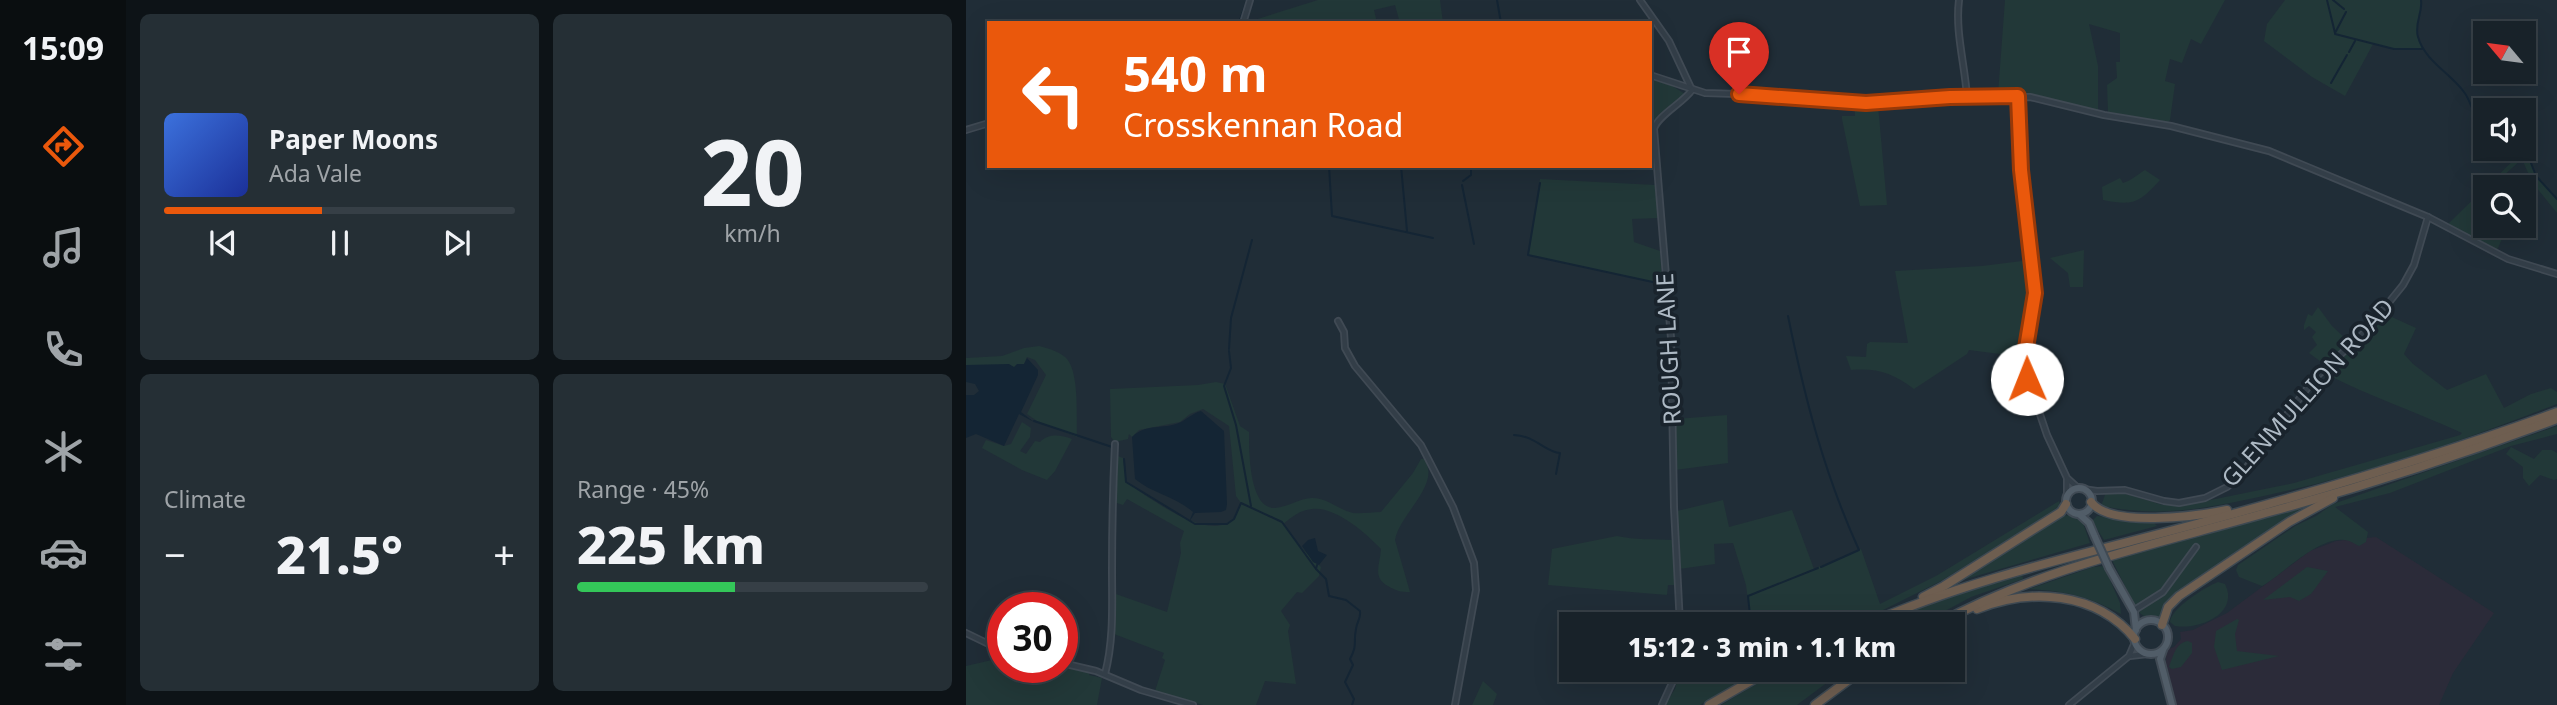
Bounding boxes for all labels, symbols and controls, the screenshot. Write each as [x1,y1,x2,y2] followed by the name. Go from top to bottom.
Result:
[2473,21,2536,84] north arrow
[2473,21,2536,238] map controls
[1709,22,1769,94] pin
[22,26,104,69] text: 15:09
[1720,33,1758,71] icon: arrive
[1123,40,1268,106] text: 540 m
[1008,49,1099,140] icon: left
[2473,98,2536,161] button: sound
[1123,103,1403,146] text: Crosskennan Road
[700,109,805,233] text: 20
[269,121,438,157] text: Paper Moons
[39,122,88,171] icon: directions
[269,157,362,189] text: Ada Vale
[2473,175,2536,238] button: search
[724,217,781,249] text: km/h
[39,223,88,272] icon: music
[204,224,242,262] icon: previous
[321,224,359,262] icon: pause
[438,224,476,262] icon: next
[1647,272,1688,426] street label: ROUGH LANE
[2213,290,2401,494] street label: GLENMULLION ROAD
[39,325,88,374] icon: phone
[1990,342,2064,416] position arrow
[39,427,88,476] icon: climate
[577,473,709,505] text: Range · 45%
[164,483,246,515] text: Climate
[577,508,765,579] text: 225 km
[276,518,403,589] text: 21.5°
[39,528,88,577] icon: car
[164,528,186,580] text: −
[493,528,515,580] text: +
[987,592,1078,683] speed limit sign: 30
[1628,629,1896,665] text: 15:12 · 3 min · 1.1 km
[39,630,88,679] icon: filters

